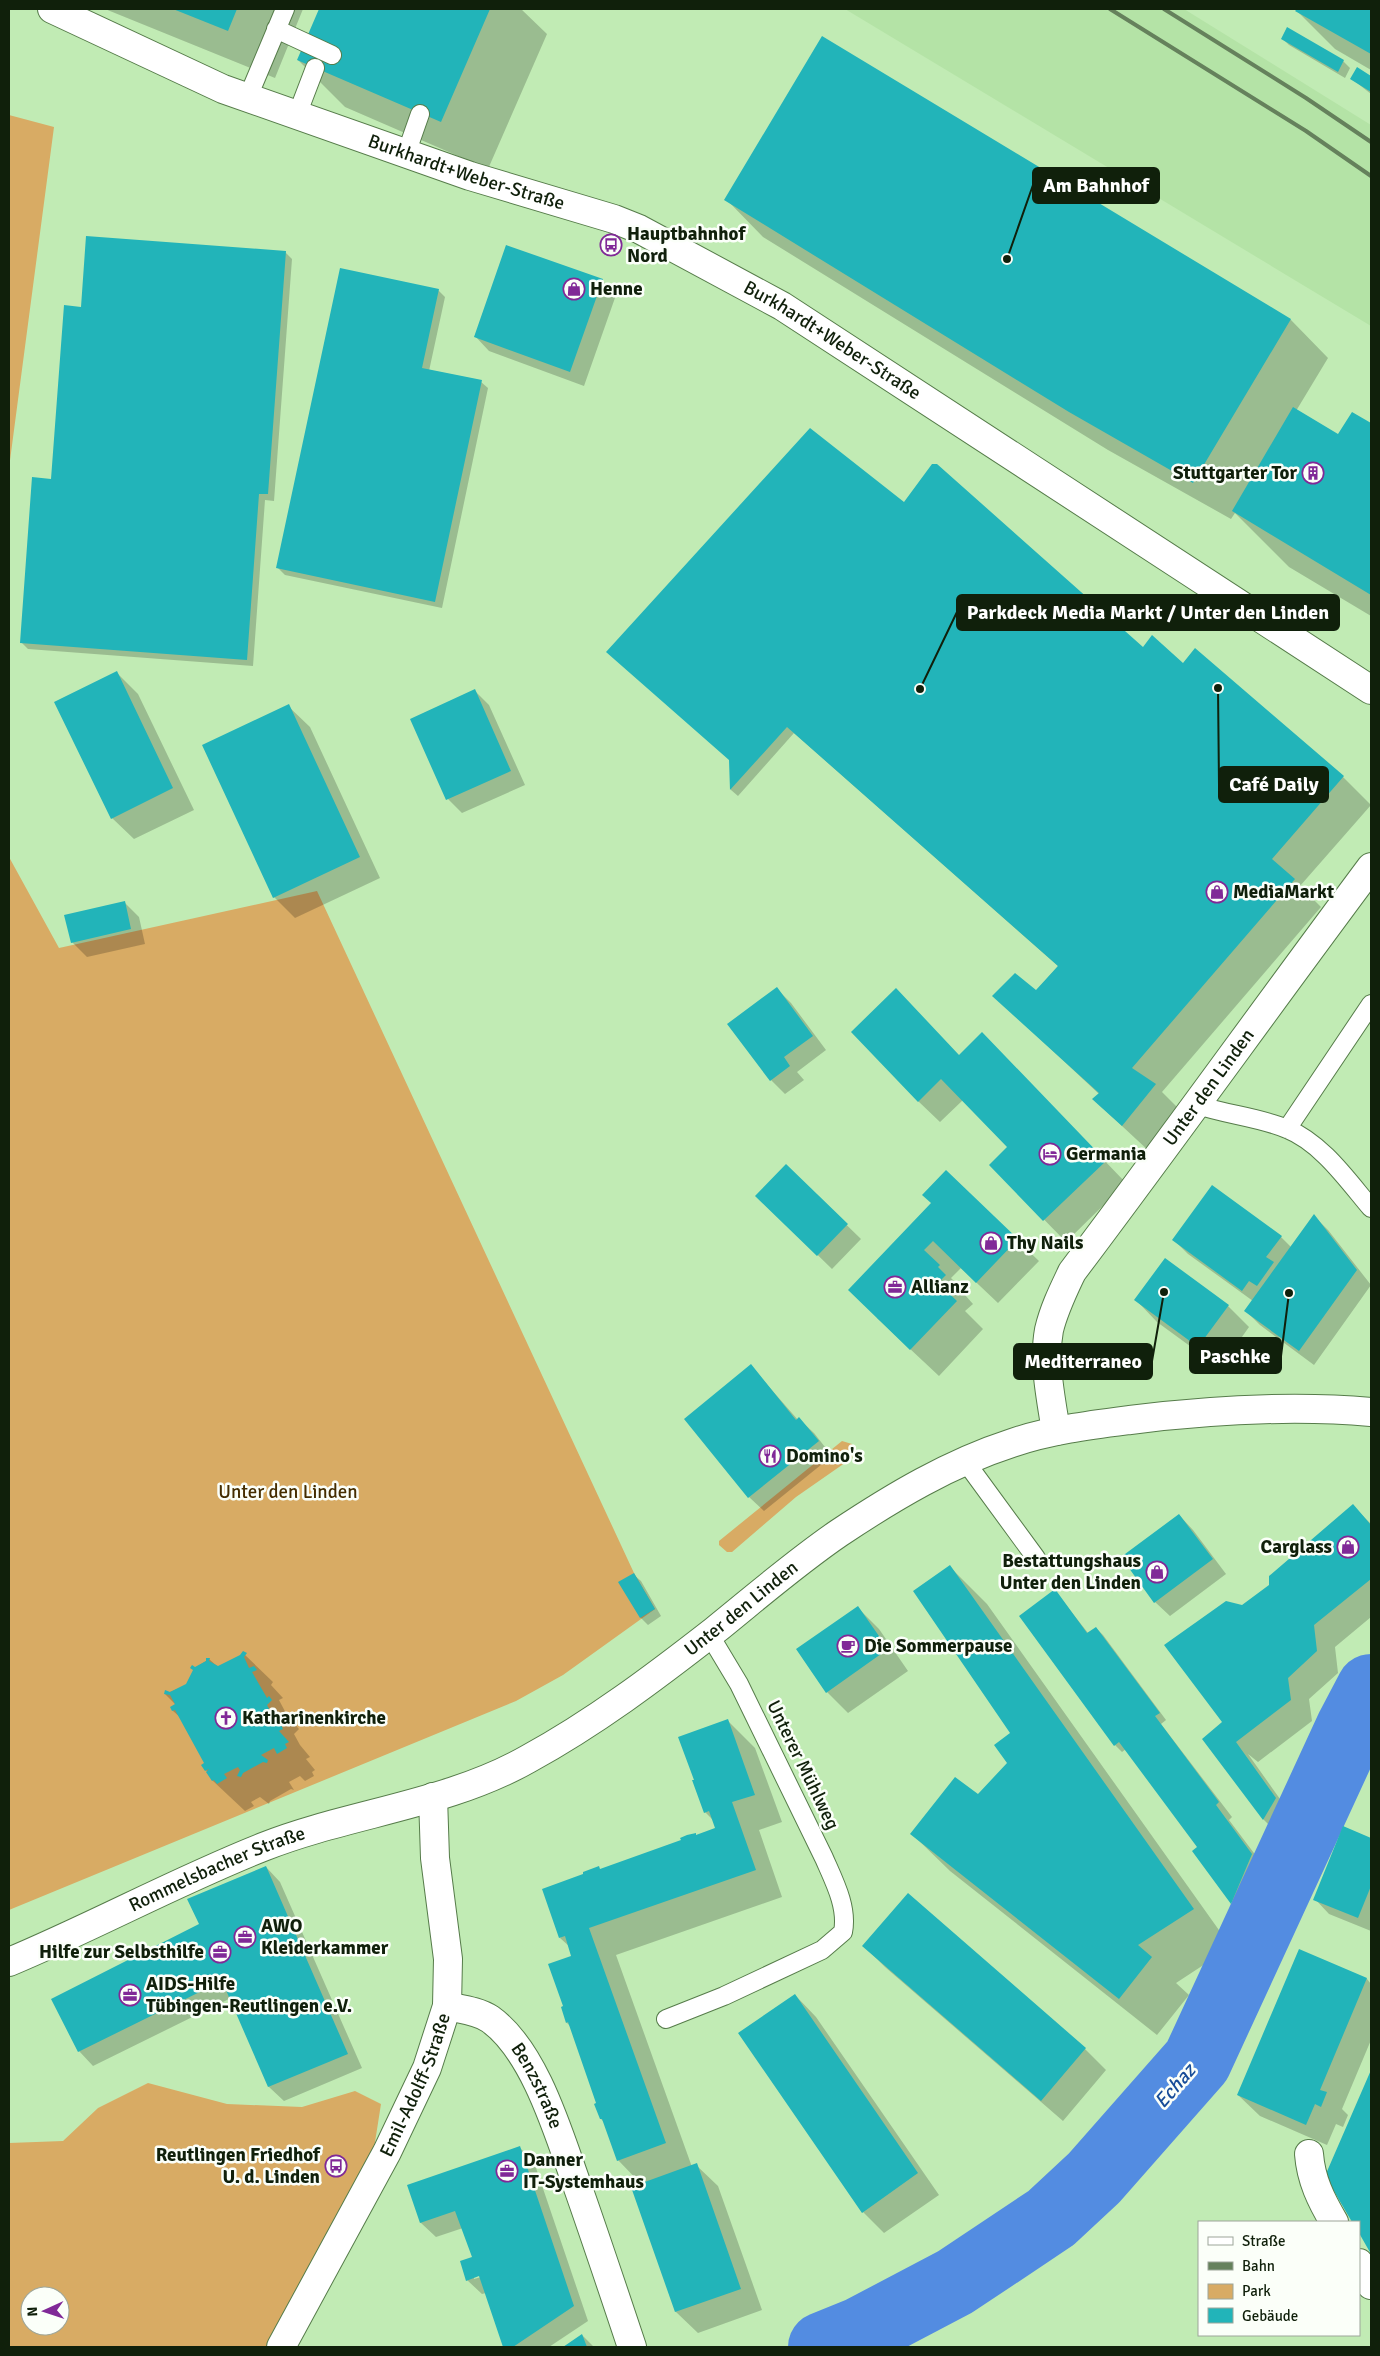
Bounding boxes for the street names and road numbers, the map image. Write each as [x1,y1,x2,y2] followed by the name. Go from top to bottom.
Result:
[365,129,567,216] street label: Burkhardt+Weber-Straße
[739,275,926,405] street label: Burkhardt+Weber-Straße
[1158,1024,1260,1151] street label: Unter den Linden
[679,1555,803,1662] street label: Unter den Linden
[761,1696,845,1834] street label: Unterer Mühlweg
[125,1821,308,1917] street label: Rommelsbacher Straße
[374,2010,456,2161] street label: Emil-Adolff-Straße
[506,2038,568,2132] street label: Benzstraße

